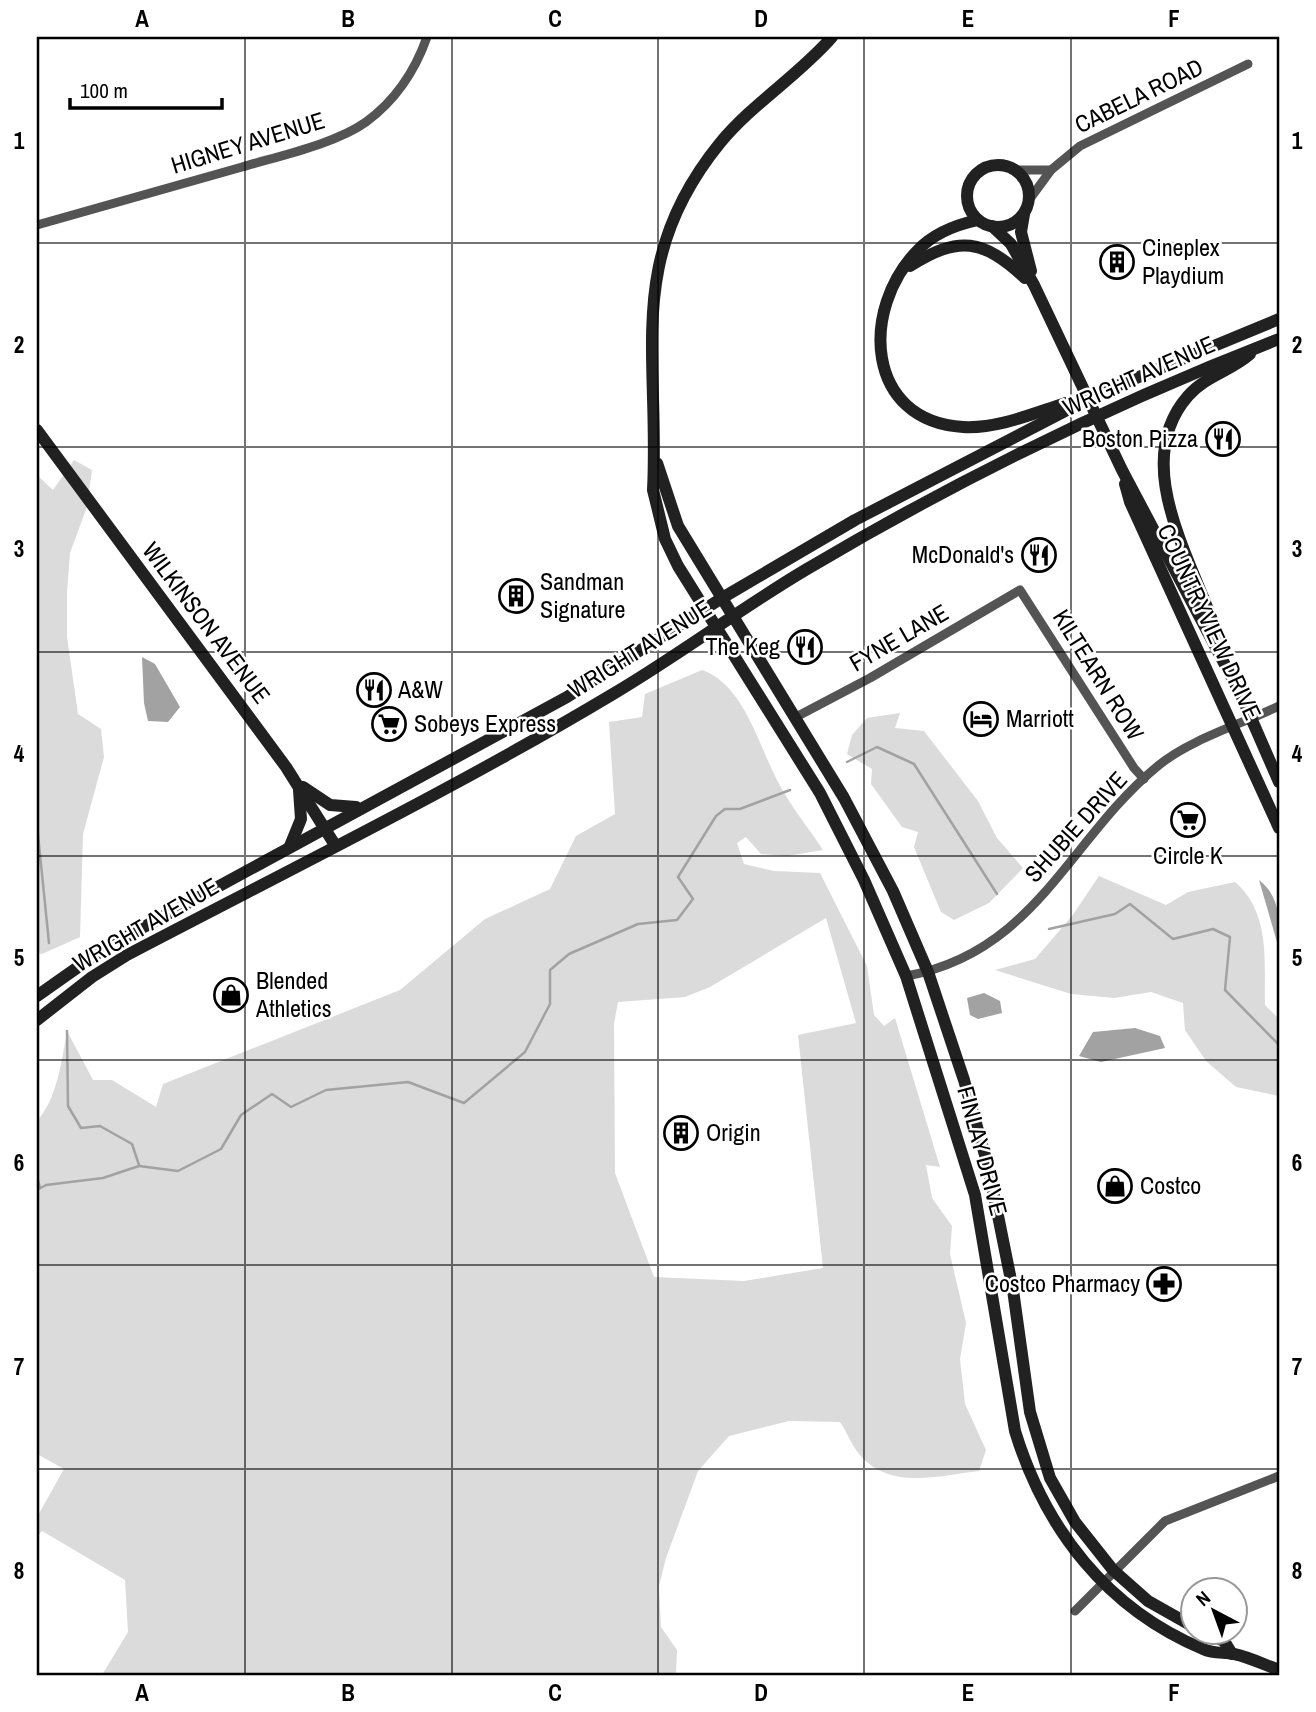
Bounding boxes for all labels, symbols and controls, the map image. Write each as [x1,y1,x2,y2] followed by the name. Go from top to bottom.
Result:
[135,3,149,34] text: A
[341,3,355,34] text: B
[548,3,562,34] text: C
[754,3,768,34] text: D
[962,3,974,34] text: E
[1168,3,1180,34] text: F
[1069,50,1208,140] street label: CABELA ROAD
[70,66,222,110] scale bar
[80,76,128,105] text: 100 m
[167,103,328,181] street label: HIGNEY AVENUE
[14,125,25,156] text: 1
[1292,125,1303,156] text: 1
[1142,231,1224,291] place label: Cineplex Playdium
[1098,243,1136,281] building icon: Cineplex Playdium
[1057,327,1220,423] street label: WRIGHT AVENUE
[14,329,24,360] text: 2
[1292,329,1302,360] text: 2
[1204,420,1242,458] restaurant icon: Boston Pizza
[1082,422,1198,454] place label: Boston Pizza
[1150,518,1269,725] street label: COUNTRYVIEW DRIVE
[14,533,24,564] text: 3
[1292,533,1302,564] text: 3
[136,535,278,710] street label: WILKINSON AVENUE
[1020,536,1058,574] restaurant icon: McDonald's
[912,538,1014,570] place label: McDonald's
[540,565,625,625] place label: Sandman Signature
[497,577,535,615] building icon: Sandman Signature
[562,591,717,705] street label: WRIGHT AVENUE
[843,596,954,678] street label: FYNE LANE
[1046,603,1152,746] street label: KILTEARN ROW
[786,628,824,666] restaurant icon: The Keg
[706,630,780,662] place label: The Keg
[355,671,393,709] restaurant icon: A&W
[397,673,443,705] place label: A&W
[962,700,1000,738] hotel icon: Marriott
[1006,702,1074,734] place label: Marriott
[370,705,408,743] supermarket icon: Sobeys Express
[414,707,556,739] place label: Sobeys Express
[14,738,25,769] text: 4
[1292,738,1303,769] text: 4
[1017,764,1134,889] street label: SHUBIE DRIVE
[1169,801,1207,839] supermarket icon: Circle K
[1153,839,1223,871] place label: Circle K
[67,869,224,979] street label: WRIGHT AVENUE
[14,942,24,973] text: 5
[1292,942,1302,973] text: 5
[255,964,331,1024] place label: Blended Athletics
[212,976,250,1014] shop icon: Blended Athletics
[950,1082,1016,1219] street label: FINLAY DRIVE
[662,1114,700,1152] building icon: Origin
[706,1116,761,1148] place label: Origin
[14,1147,24,1178] text: 6
[1292,1147,1302,1178] text: 6
[1096,1167,1134,1205] shop icon: Costco
[1140,1169,1201,1201] place label: Costco
[1145,1265,1183,1303] pharmacy icon: Costco Pharmacy
[985,1267,1140,1299] place label: Costco Pharmacy
[14,1351,24,1382] text: 7
[1292,1351,1302,1382] text: 7
[14,1555,24,1586] text: 8
[1292,1555,1302,1586] text: 8
[1180,1576,1250,1646] north arrow
[1190,1585,1216,1612] text: N
[135,1677,149,1708] text: A
[341,1677,355,1708] text: B
[548,1677,562,1708] text: C
[754,1677,768,1708] text: D
[962,1677,974,1708] text: E
[1168,1677,1180,1708] text: F

